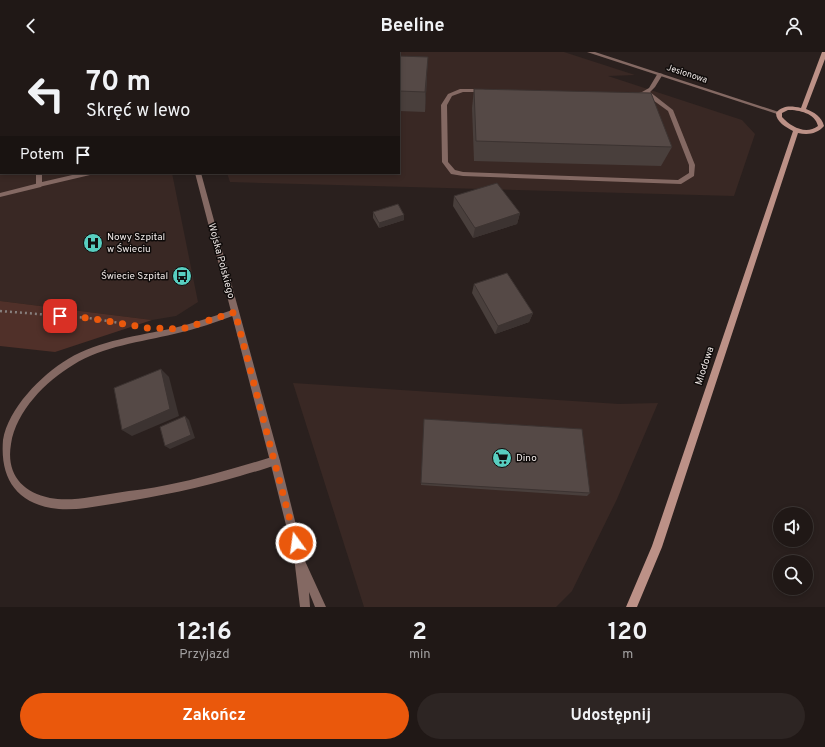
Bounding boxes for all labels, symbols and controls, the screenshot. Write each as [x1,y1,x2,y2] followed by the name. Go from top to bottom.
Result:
[20,15,42,37] icon: back
[380,15,445,38] text: Beeline
[783,15,805,37] icon: person
[665,62,709,86] street label: Jesionowa
[86,65,151,101] text: 70 m
[20,68,72,120] icon: left
[86,100,190,123] text: Skręć w lewo
[72,144,94,166] icon: arrive
[20,146,64,165] text: Potem
[205,222,237,300] street label: Wojska Polskiego
[107,231,165,256] place label: Nowy Szpital w Świeciu
[82,232,104,254] hospital icon: Nowy Szpital w Świeciu
[171,265,193,287] bus stop icon: Świecie Szpital
[101,270,168,283] place label: Świecie Szpital
[43,299,77,333] pin
[49,305,71,327] icon: arrive
[693,345,717,387] street label: Miodowa
[491,447,513,469] supermarket icon: Dino
[516,452,537,465] place label: Dino
[773,507,813,595] map controls
[773,507,813,547] button: sound
[275,522,317,564] position arrow
[773,555,813,595] button: search
[177,618,232,648] text: 12:16
[412,618,427,648] text: 2
[608,618,648,648] text: 120
[179,647,230,663] text: Przyjazd
[409,647,431,663] text: min
[622,647,633,663] text: m
[20,693,409,739] button: Zakończ
[417,693,805,739] button: Udostępnij

